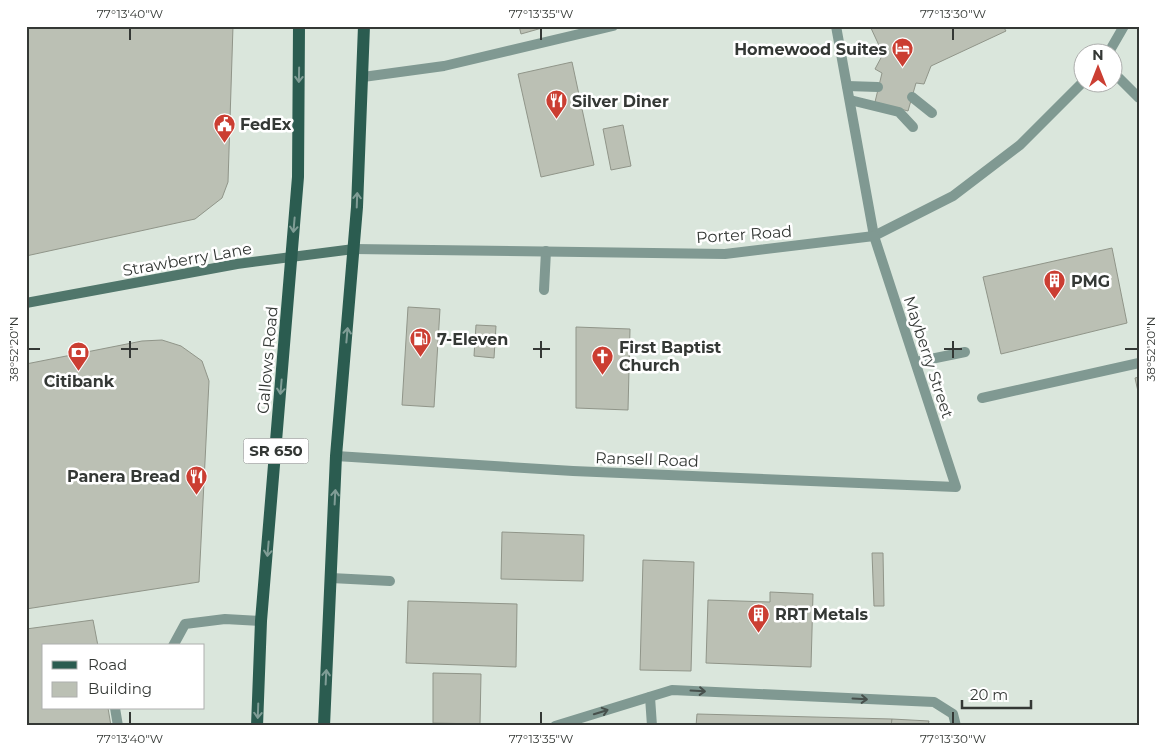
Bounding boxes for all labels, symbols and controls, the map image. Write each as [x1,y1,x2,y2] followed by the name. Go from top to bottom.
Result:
[97,6,163,21] text: 77°13'40"W
[509,6,573,21] text: 77°13'35"W
[920,6,986,21] text: 77°13'30"W
[891,37,915,68] hotel icon: Homewood Suites
[734,40,887,59] place label: Homewood Suites
[1072,42,1122,92] north arrow
[1092,46,1104,64] text: N
[294,66,304,83] one-way arrow
[544,89,568,120] restaurant icon: Silver Diner
[572,92,669,111] place label: Silver Diner
[212,112,236,143] public building icon: FedEx
[240,115,292,134] place label: FedEx
[352,193,362,209] one-way arrow
[290,217,299,233] one-way arrow
[695,222,793,247] street label: Porter Road
[121,239,253,280] street label: Strawberry Lane
[1043,269,1067,300] building icon: PMG
[1071,272,1110,291] place label: PMG
[900,294,957,421] street label: Mayberry Street
[253,305,282,415] street label: Gallows Road
[6,317,21,381] text: 38°52'20"N
[1143,317,1158,381] text: 38°52'20"N
[342,327,352,343] one-way arrow
[409,327,433,358] fuel station icon: 7-Eleven
[437,330,508,349] place label: 7-Eleven
[619,338,721,375] place label: First Baptist Church
[67,340,91,371] bank icon: Citibank
[591,344,615,375] church icon: First Baptist Church
[44,372,115,391] place label: Citibank
[276,379,286,395] one-way arrow
[244,438,308,464] road number: SR 650
[595,448,699,471] street label: Ransell Road
[184,464,208,495] restaurant icon: Panera Bread
[67,467,180,486] place label: Panera Bread
[330,489,339,505] one-way arrow
[263,541,273,557] one-way arrow
[747,602,771,633] building icon: RRT Metals
[775,605,869,624] place label: RRT Metals
[42,644,205,710] legend
[88,655,127,674] text: Road
[322,669,331,685] one-way arrow
[962,677,1031,709] scale bar
[88,679,152,698] text: Building
[970,685,1008,704] text: 20 m
[690,686,706,696] one-way arrow
[852,694,868,703] one-way arrow
[253,703,262,719] one-way arrow
[593,706,609,716] one-way arrow
[97,731,163,746] text: 77°13'40"W
[509,731,573,746] text: 77°13'35"W
[920,731,986,746] text: 77°13'30"W

